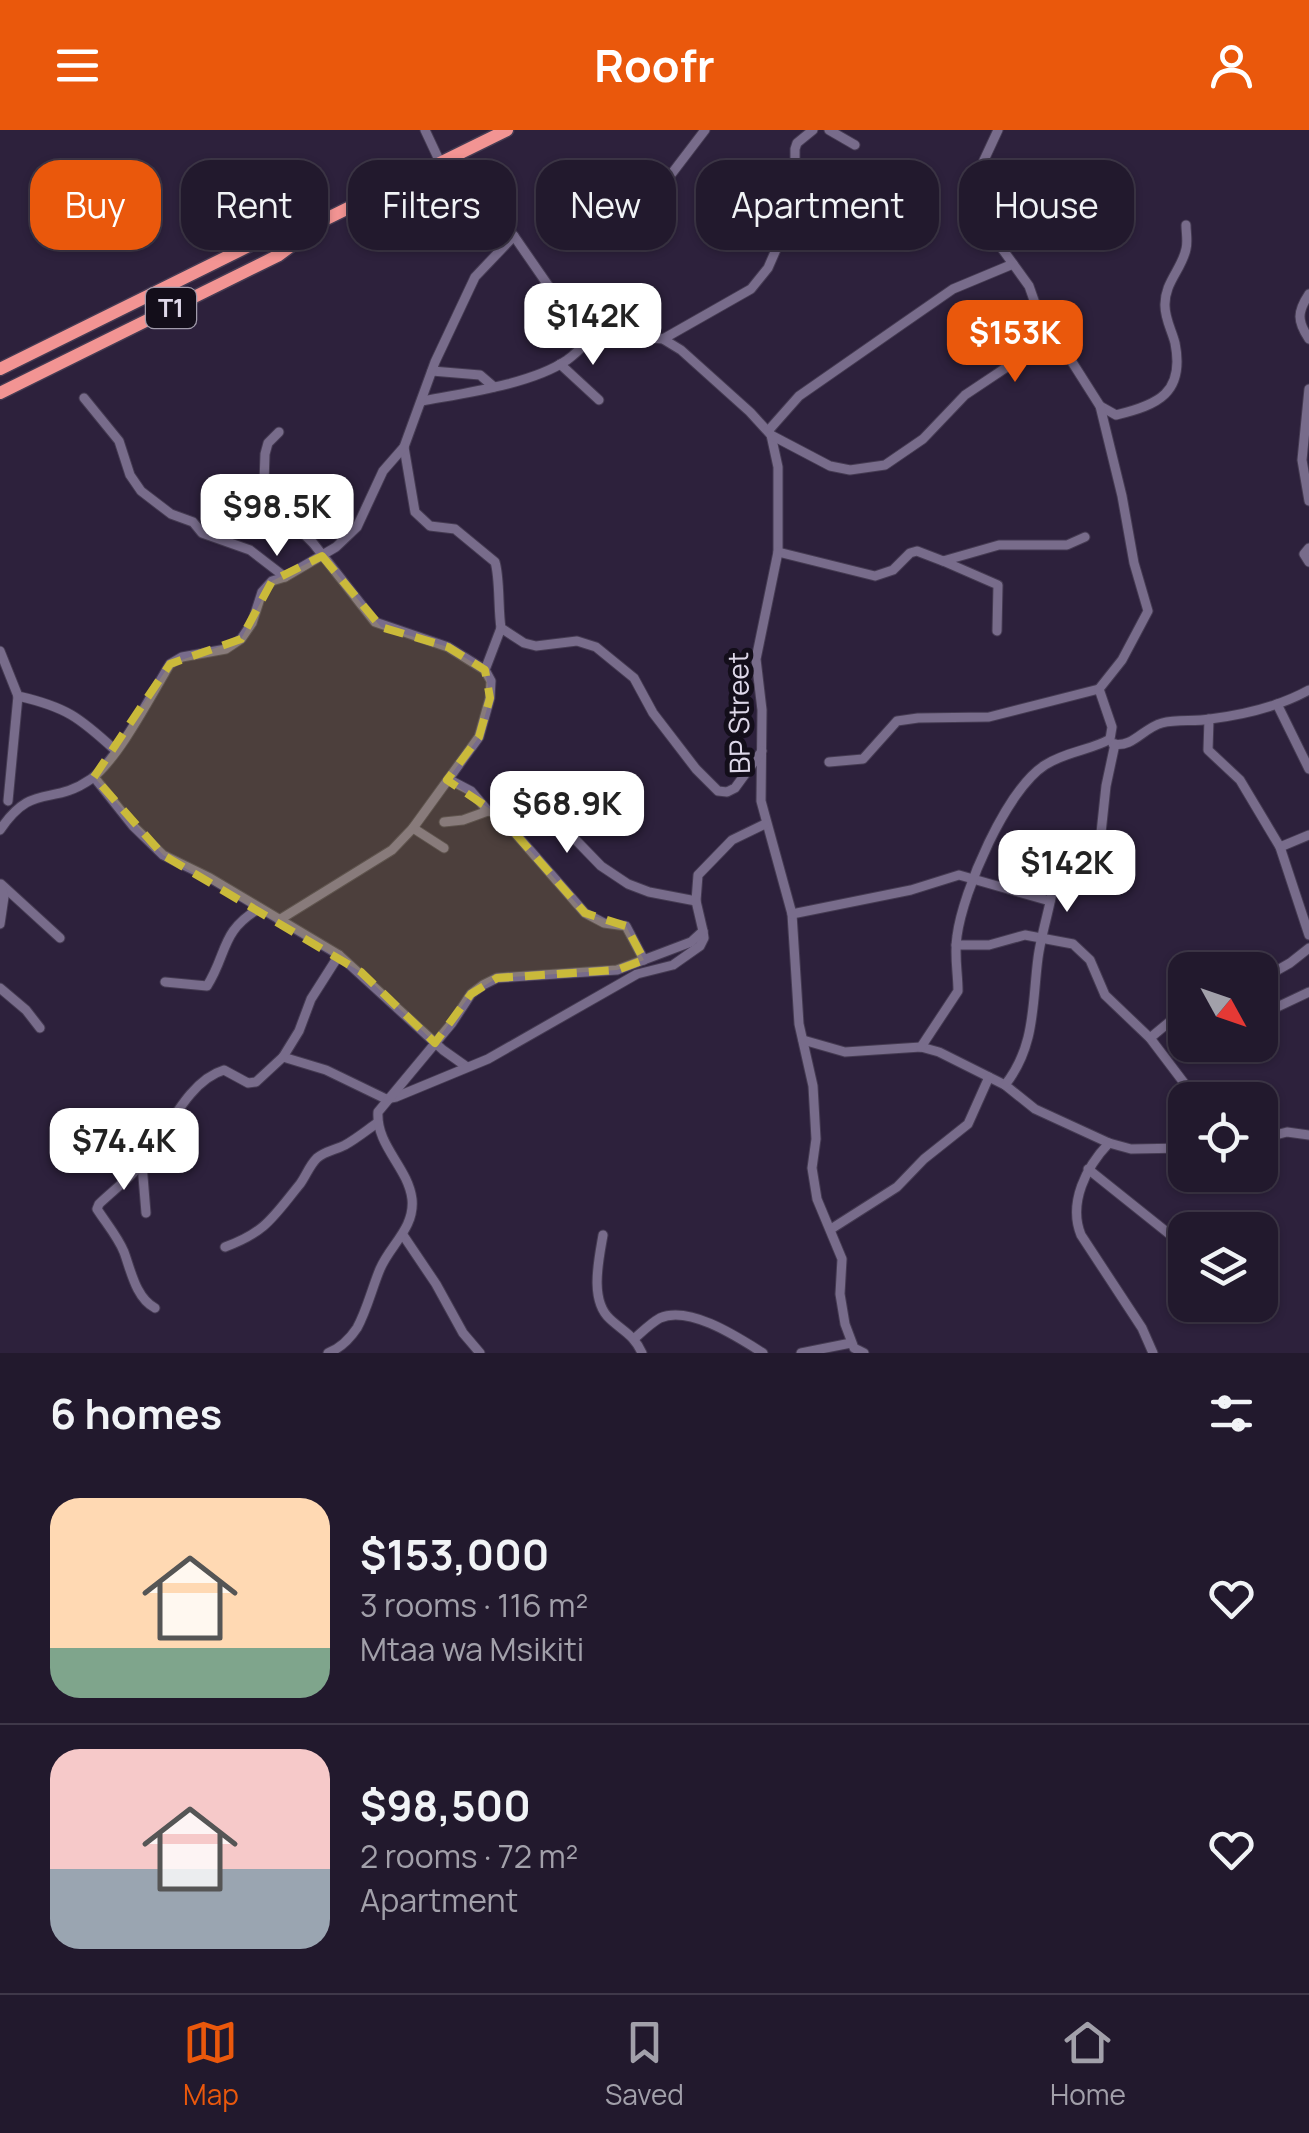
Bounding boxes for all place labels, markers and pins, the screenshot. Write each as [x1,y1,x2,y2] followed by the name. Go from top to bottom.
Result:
[523,283,663,368] pin: $142K
[945,300,1085,385] pin: $153K
[196,474,358,559] pin: $98.5K
[486,771,648,856] pin: $68.9K
[997,830,1137,915] pin: $142K
[43,1108,205,1193] pin: $74.4K

